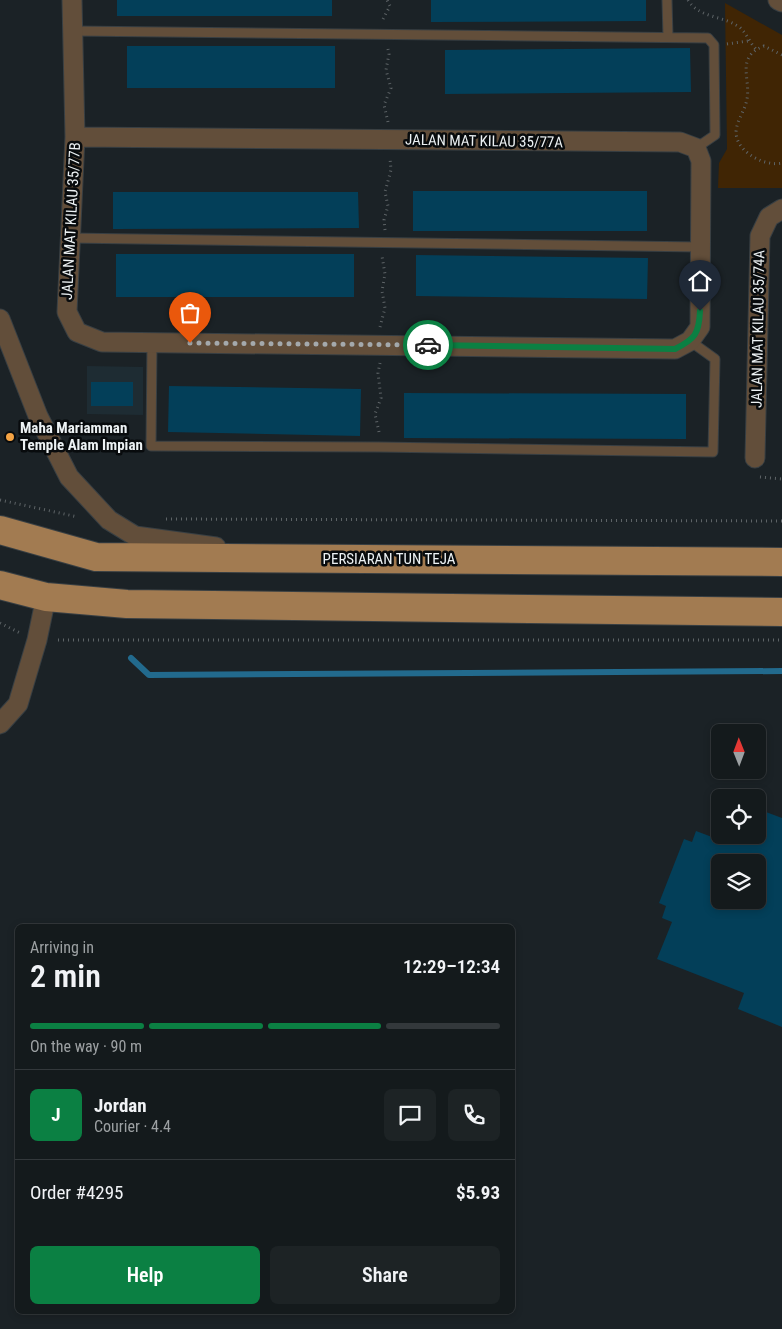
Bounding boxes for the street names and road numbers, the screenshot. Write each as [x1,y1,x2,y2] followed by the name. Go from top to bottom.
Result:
[405,131,563,151] street label: JALAN MAT KILAU 35/77A
[58,142,84,300] street label: JALAN MAT KILAU 35/77B
[748,250,768,408] street label: JALAN MAT KILAU 35/74A
[323,550,456,568] street label: PERSIARAN TUN TEJA

